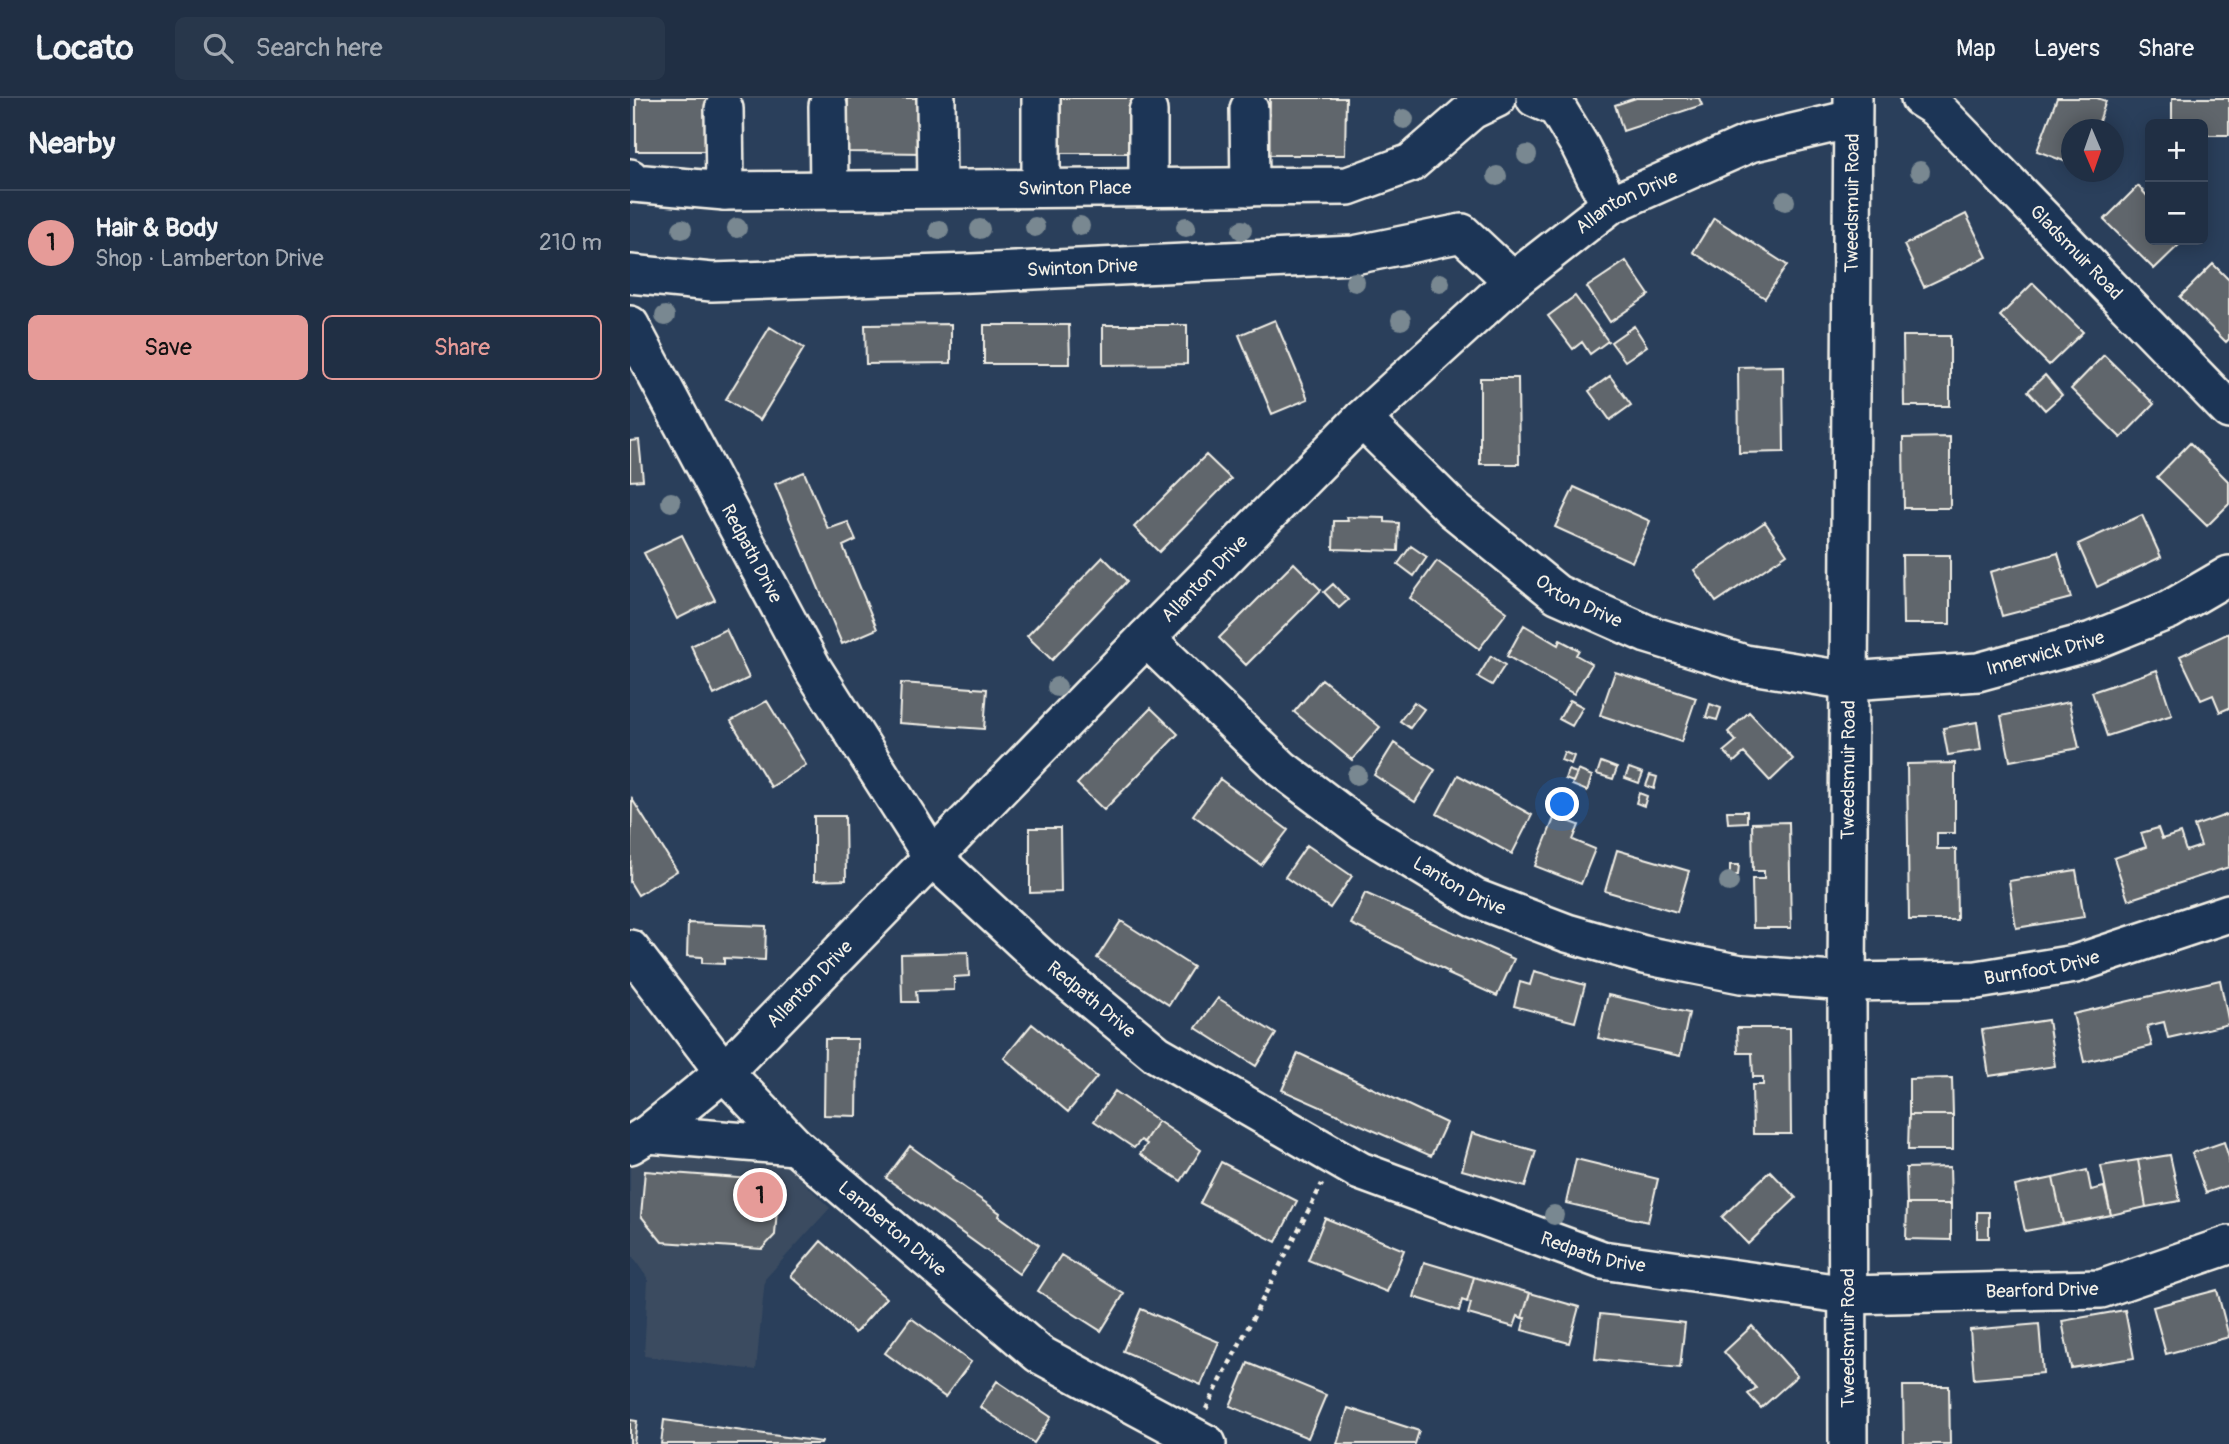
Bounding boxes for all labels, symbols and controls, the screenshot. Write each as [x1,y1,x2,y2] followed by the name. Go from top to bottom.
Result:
[175,17,665,80] search box
[35,28,133,69] text: Locato
[199,29,237,67] icon: search
[255,32,382,64] text: Search here
[1956,34,1996,63] text: Map
[2034,34,2100,63] text: Layers
[2138,34,2194,63] text: Share
[2061,119,2124,182] north arrow
[2145,119,2208,245] map controls
[2145,119,2208,182] button: +
[28,125,115,162] text: Nearby
[1840,133,1865,273] street label: Tweedsmuir Road
[1571,164,1682,240] street label: Allanton Drive
[1018,176,1132,201] street label: Swinton Place
[2145,182,2208,245] button: −
[2024,200,2128,305] street label: Gladsmuir Road
[95,212,218,244] text: Hair & Body
[47,228,56,257] text: 1
[539,228,602,257] text: 210 m
[95,244,323,273] text: Shop · Lamberton Drive
[1026,253,1139,282] street label: Swinton Drive
[28,315,308,380] button: Save
[322,315,602,380] button: Share
[716,500,788,608] street label: Redpath Drive
[1156,529,1253,627] street label: Allanton Drive
[1530,569,1626,634] street label: Oxton Drive
[1984,625,2109,681] street label: Innerwick Drive
[1836,700,1861,840] street label: Tweedsmuir Road
[1545,787,1579,821] your location
[1408,851,1510,921] street label: Lanton Drive
[761,934,858,1033] street label: Allanton Drive
[1982,944,2103,991] street label: Burnfoot Drive
[1042,956,1141,1044] street label: Redpath Drive
[737,1169,783,1221] pin: 1
[833,1176,952,1282] street label: Lamberton Drive
[1537,1226,1648,1278] street label: Redpath Drive
[1836,1268,1860,1408] street label: Tweedsmuir Road
[1985,1277,2099,1304] street label: Bearford Drive

